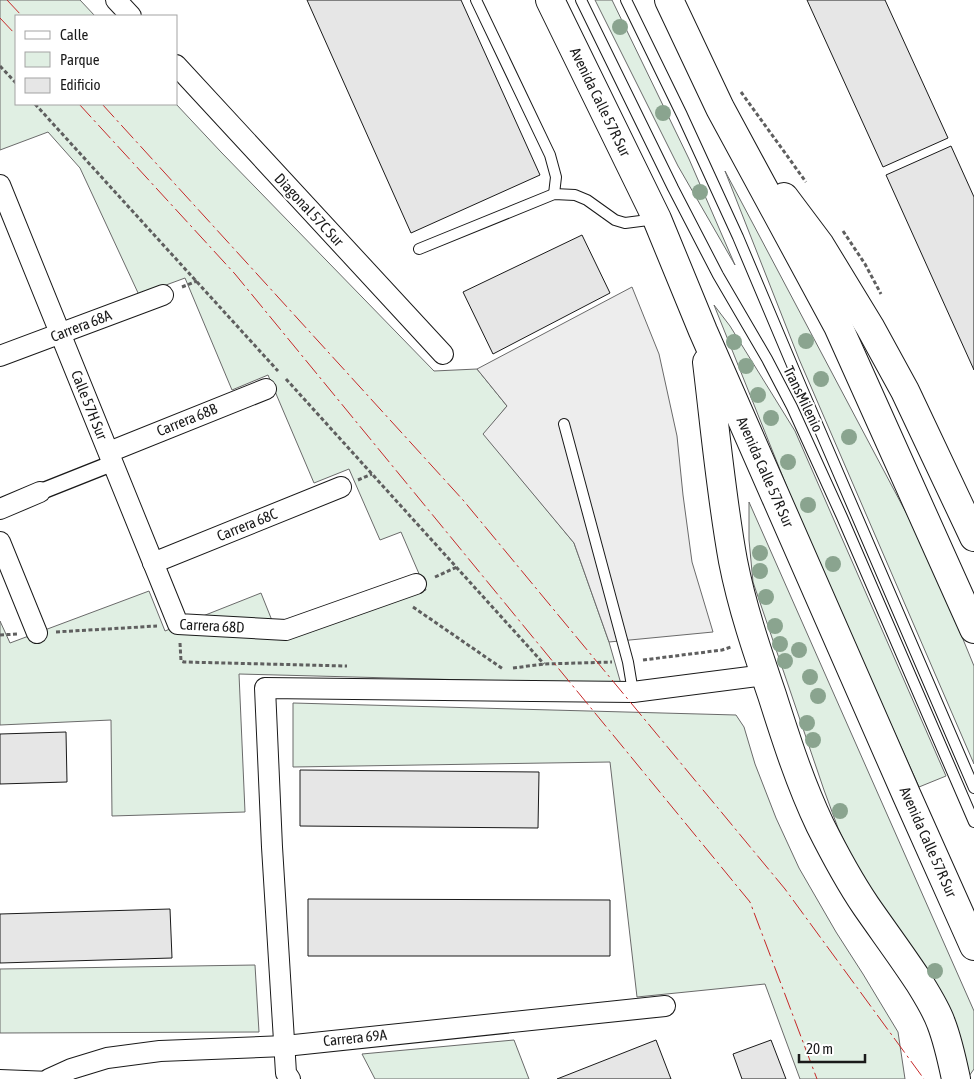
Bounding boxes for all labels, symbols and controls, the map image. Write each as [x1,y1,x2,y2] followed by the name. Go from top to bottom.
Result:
[15,15,178,105] legend
[60,26,89,43] text: Calle
[567,45,634,160] street label: Avenida Calle 57R Sur
[60,51,100,68] text: Parque
[60,76,101,93] text: Edificio
[271,170,348,250] street label: Diagonal 57C Sur
[48,306,114,345] street label: Carrera 68A
[780,363,827,435] street label: TransMilenio
[68,368,111,442] street label: Calle 57H Sur
[154,400,220,439] street label: Carrera 68B
[733,414,798,530] street label: Avenida Calle 57R Sur
[214,505,280,544] street label: Carrera 68C
[179,615,245,636] street label: Carrera 68D
[896,784,961,900] street label: Avenida Calle 57R Sur
[322,1026,388,1049] street label: Carrera 69A
[799,1032,865,1064] scale bar
[806,1040,833,1057] text: 20 m

